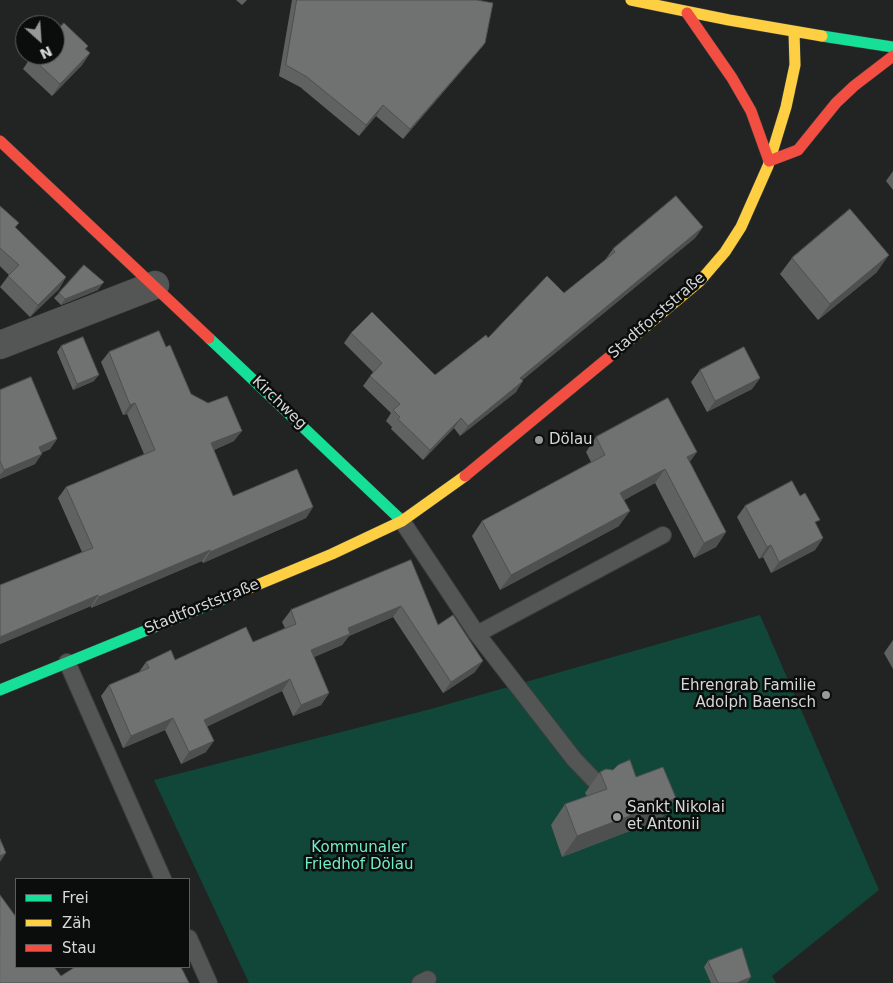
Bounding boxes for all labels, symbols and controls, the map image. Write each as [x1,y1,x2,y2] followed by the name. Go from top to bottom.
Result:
[15,15,65,65] north arrow
[37,43,55,62] text: N
[605,269,709,363] street label: Stadtforststraße
[248,373,310,433] street label: Kirchweg
[549,431,593,449] place label: Dölau
[533,434,545,446] marker: Dölau
[142,576,262,638] street label: Stadtforststraße
[680,677,816,712] place label: Ehrengrab Familie Adolph Baensch
[820,689,832,701] marker: Ehrengrab Familie Adolph Baensch
[627,799,725,834] place label: Sankt Nikolai et Antonii
[611,811,623,823] marker: Sankt Nikolai et Antonii
[305,839,413,874] park label: Kommunaler Friedhof Dölau
[15,878,190,968] legend
[62,889,89,907] text: Frei
[62,914,91,932] text: Zäh
[62,939,96,957] text: Stau

